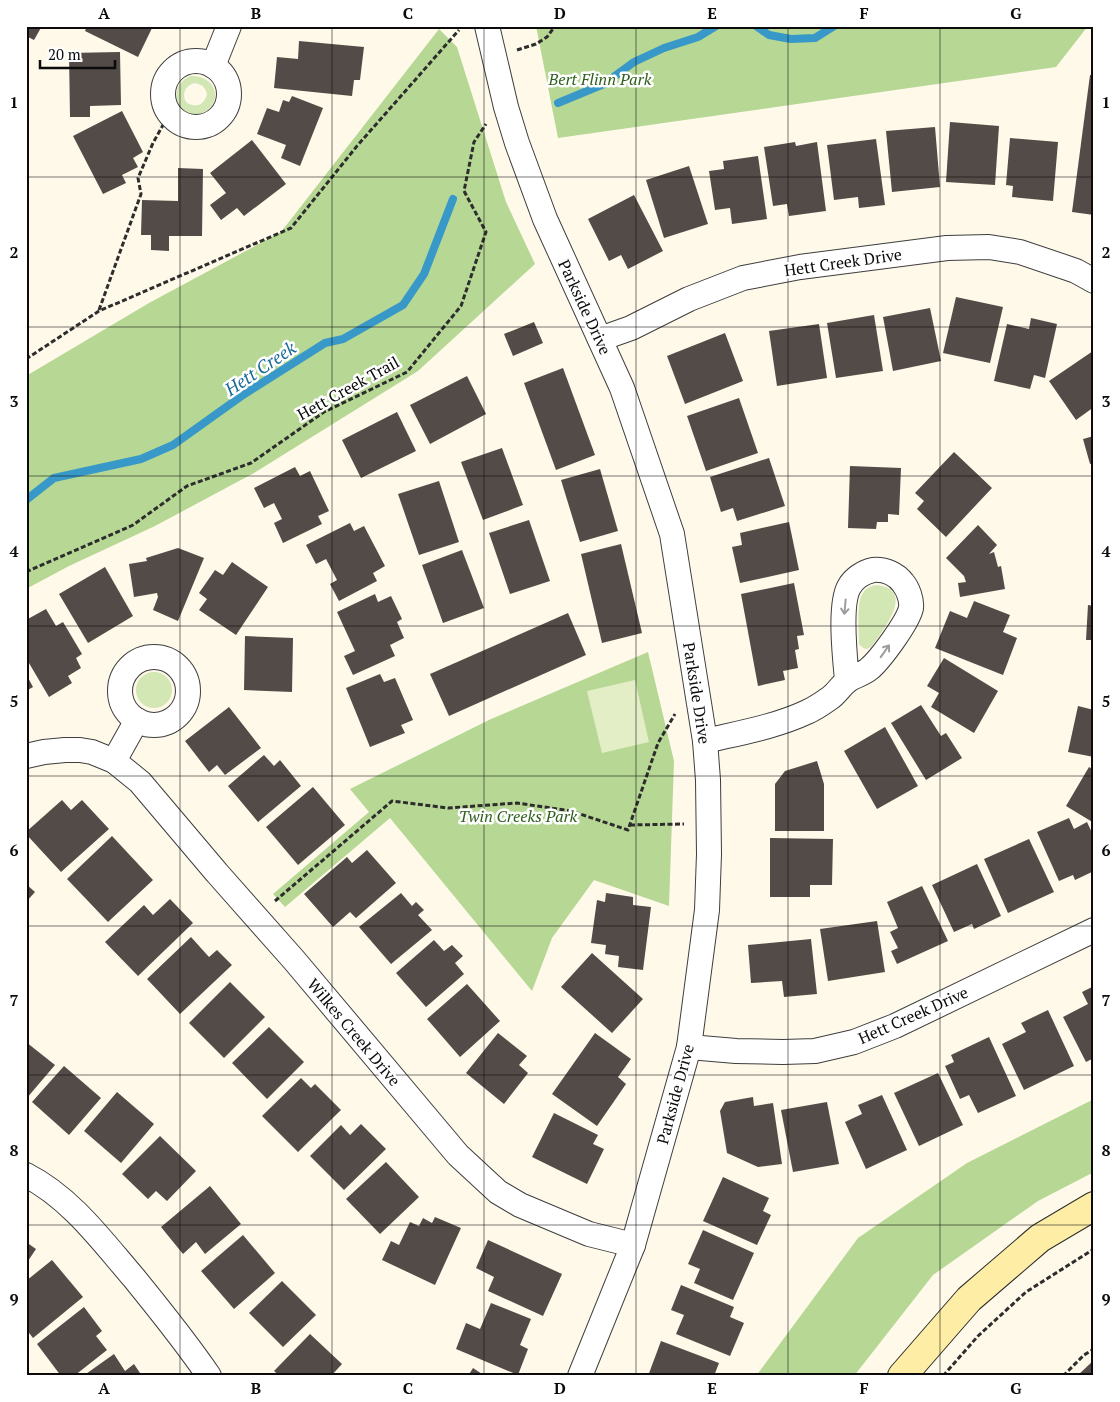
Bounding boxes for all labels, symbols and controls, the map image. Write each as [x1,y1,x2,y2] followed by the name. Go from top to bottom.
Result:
[98,2,110,24] text: A
[251,2,261,24] text: B
[403,2,413,24] text: C
[554,2,566,24] text: D
[707,2,717,24] text: E
[859,2,869,24] text: F
[1010,2,1022,24] text: G
[40,38,115,70] scale bar
[48,44,81,64] text: 20 m
[548,68,652,90] park label: Bert Flinn Park
[9,91,19,113] text: 1
[1101,91,1111,113] text: 1
[9,241,19,263] text: 2
[1101,241,1111,263] text: 2
[783,243,903,281] street label: Hett Creek Drive
[553,256,617,358] street label: Parkside Drive
[219,335,301,401] water label: Hett Creek
[293,351,403,425] street label: Hett Creek Trail
[9,390,19,412] text: 3
[1101,390,1111,412] text: 3
[9,540,19,562] text: 4
[1101,540,1111,562] text: 4
[840,598,850,614] one-way arrow
[678,641,716,745] street label: Parkside Drive
[880,644,890,658] one-way arrow
[9,690,19,712] text: 5
[1101,690,1111,712] text: 5
[459,805,578,827] park label: Twin Creeks Park
[9,839,19,861] text: 6
[1101,839,1111,861] text: 6
[302,973,406,1091] street label: Wilkes Creek Drive
[854,981,972,1049] street label: Hett Creek Drive
[9,989,19,1011] text: 7
[1101,989,1111,1011] text: 7
[651,1042,699,1146] street label: Parkside Drive
[9,1139,19,1161] text: 8
[1101,1139,1111,1161] text: 8
[9,1288,19,1310] text: 9
[1101,1288,1111,1310] text: 9
[98,1377,110,1399] text: A
[251,1377,261,1399] text: B
[403,1377,413,1399] text: C
[554,1377,566,1399] text: D
[707,1377,717,1399] text: E
[859,1377,869,1399] text: F
[1010,1377,1022,1399] text: G

